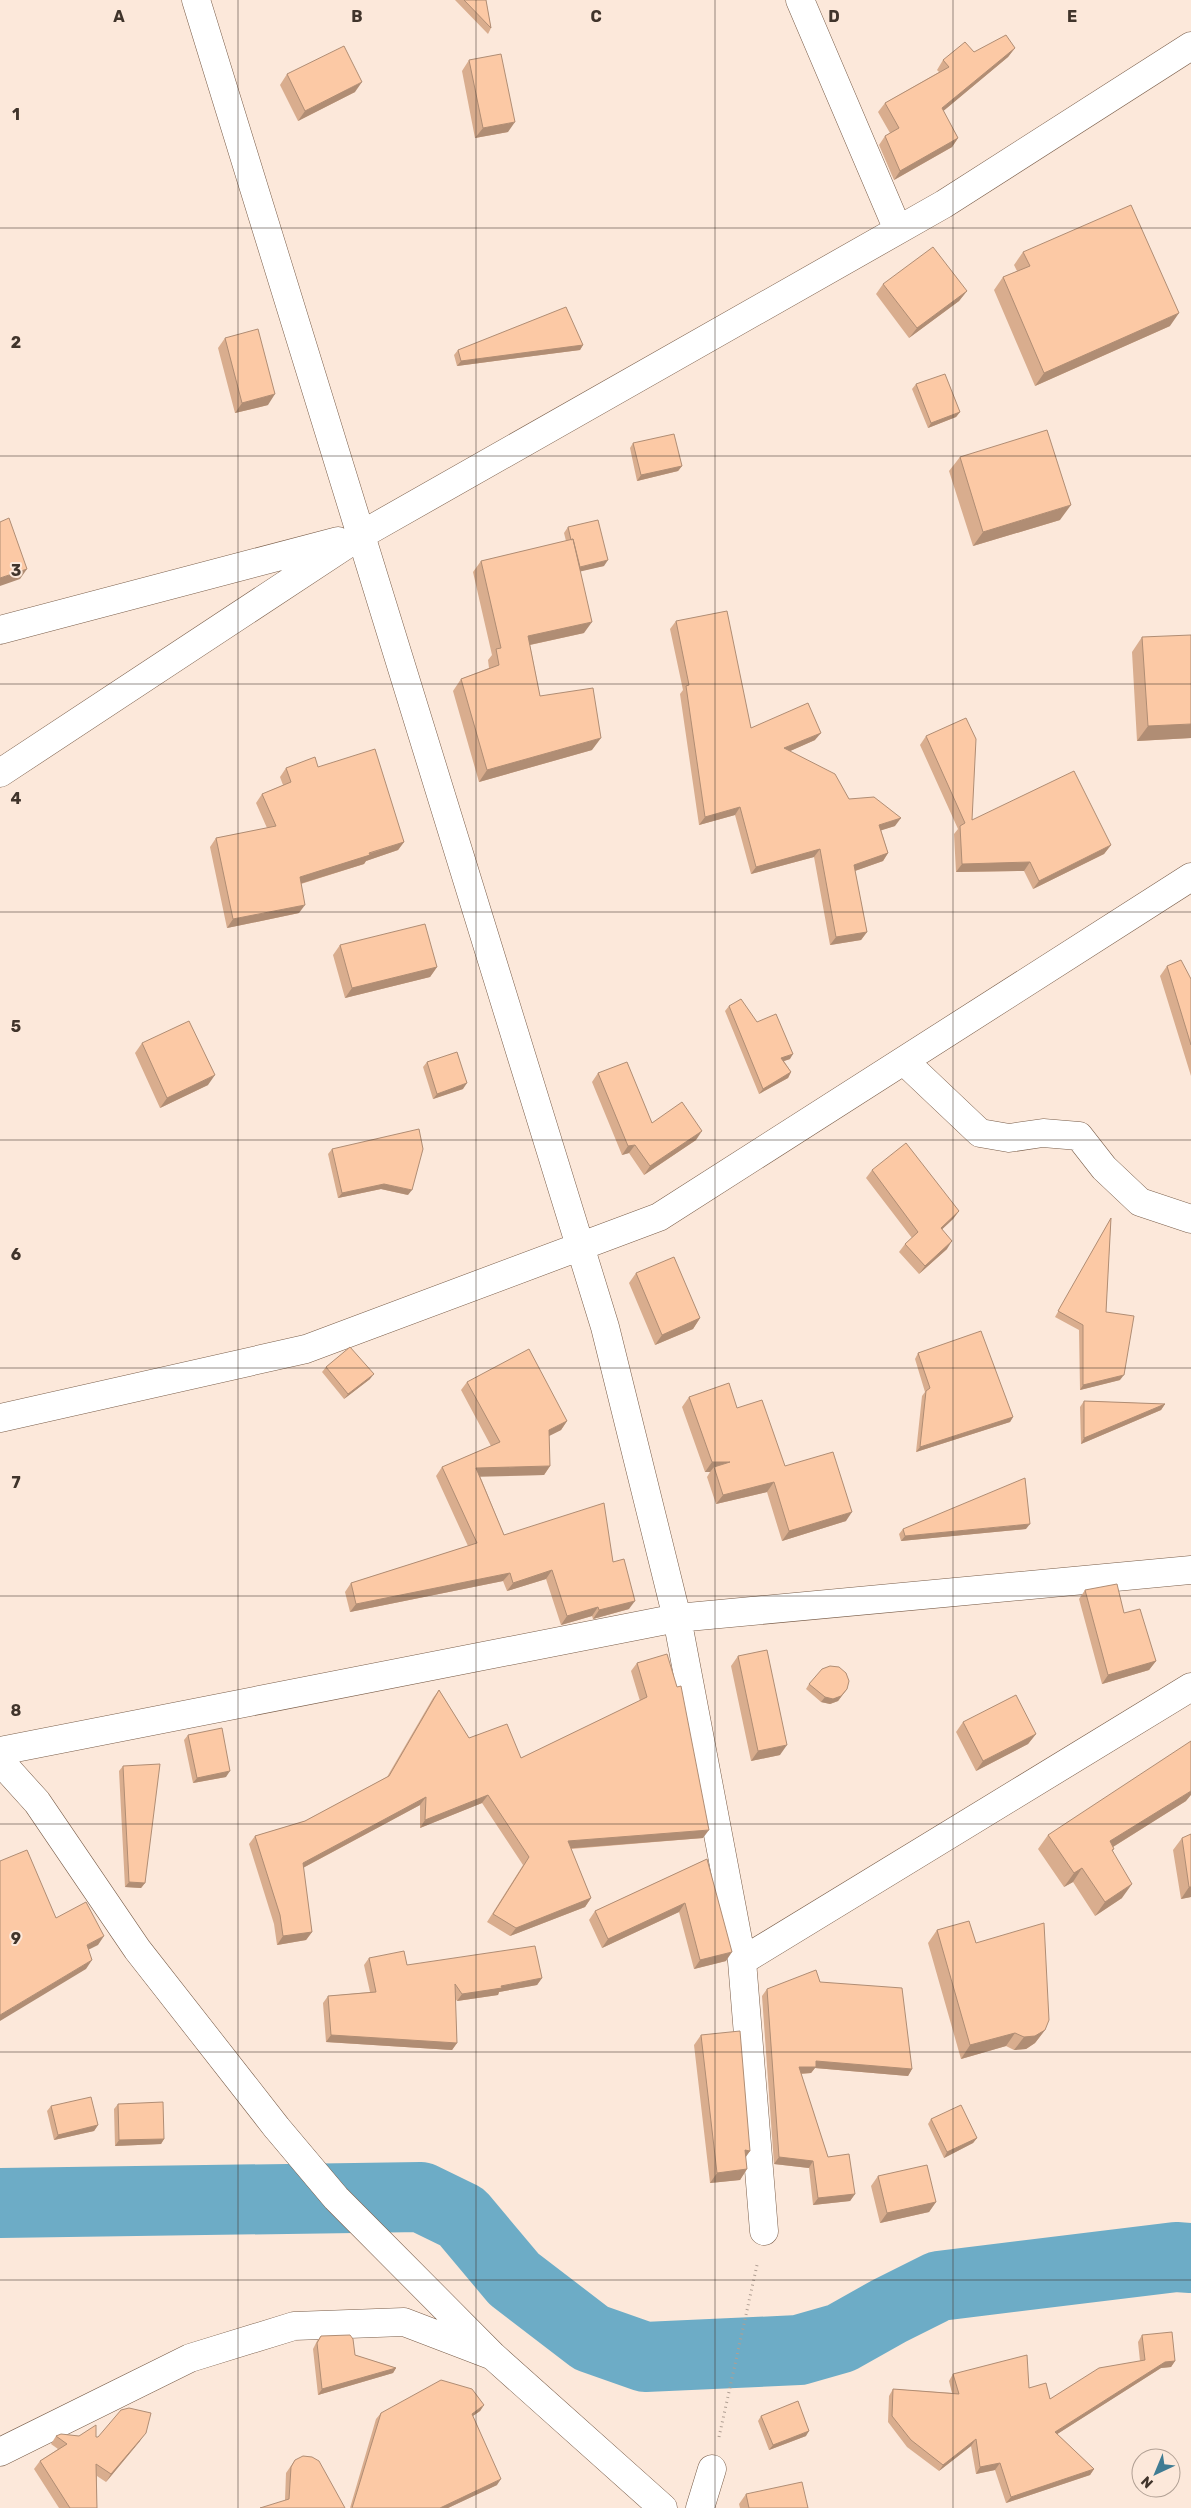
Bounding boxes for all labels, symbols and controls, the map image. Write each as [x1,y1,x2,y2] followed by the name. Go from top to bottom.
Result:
[113,7,125,26] text: A
[351,7,363,26] text: B
[590,7,602,26] text: C
[828,7,840,26] text: D
[1067,7,1077,26] text: E
[12,105,20,124] text: 1
[11,333,21,352] text: 2
[11,561,21,580] text: 3
[11,789,22,808] text: 4
[11,1017,21,1036] text: 5
[11,1245,21,1264] text: 6
[11,1473,21,1492] text: 7
[11,1701,22,1720] text: 8
[11,1929,21,1948] text: 9
[1131,2448,1181,2498] north arrow
[1138,2472,1157,2492] text: N

